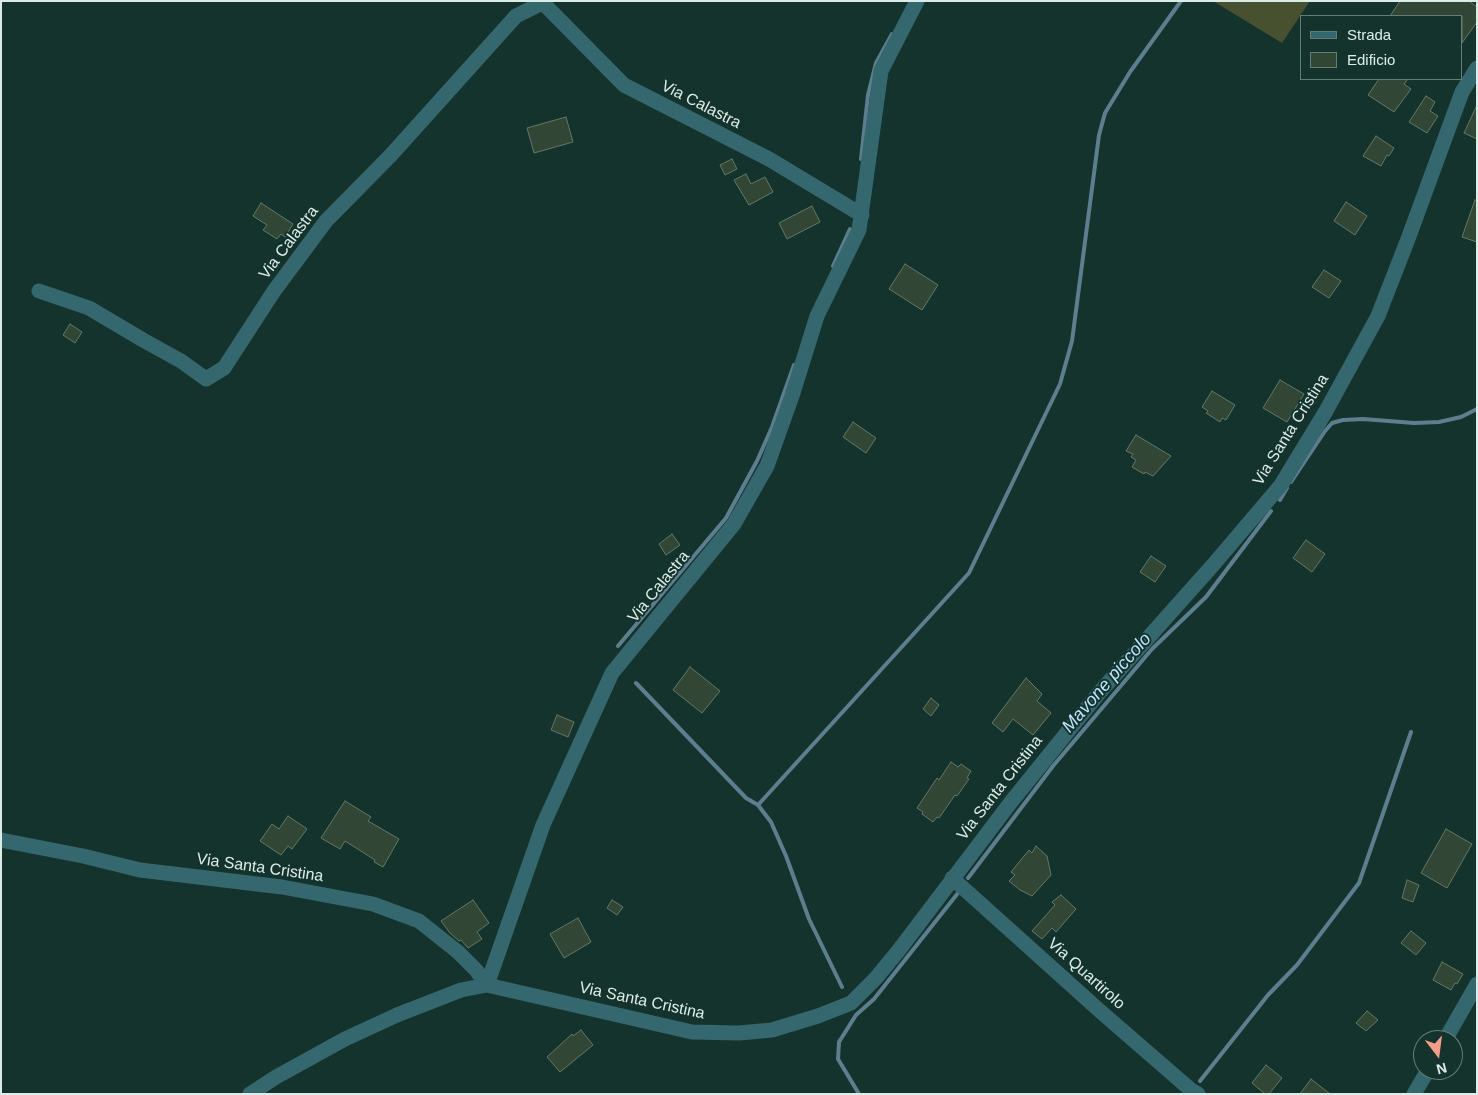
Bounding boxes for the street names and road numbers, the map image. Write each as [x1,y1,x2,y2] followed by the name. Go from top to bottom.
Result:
[658,77,744,133] street label: Via Calastra
[255,203,323,283] street label: Via Calastra
[1249,371,1333,489] street label: Via Santa Cristina
[624,547,694,627] street label: Via Calastra
[953,732,1047,844] street label: Via Santa Cristina
[195,850,325,886] street label: Via Santa Cristina
[1043,934,1129,1014] street label: Via Quartirolo
[578,978,706,1024] street label: Via Santa Cristina

